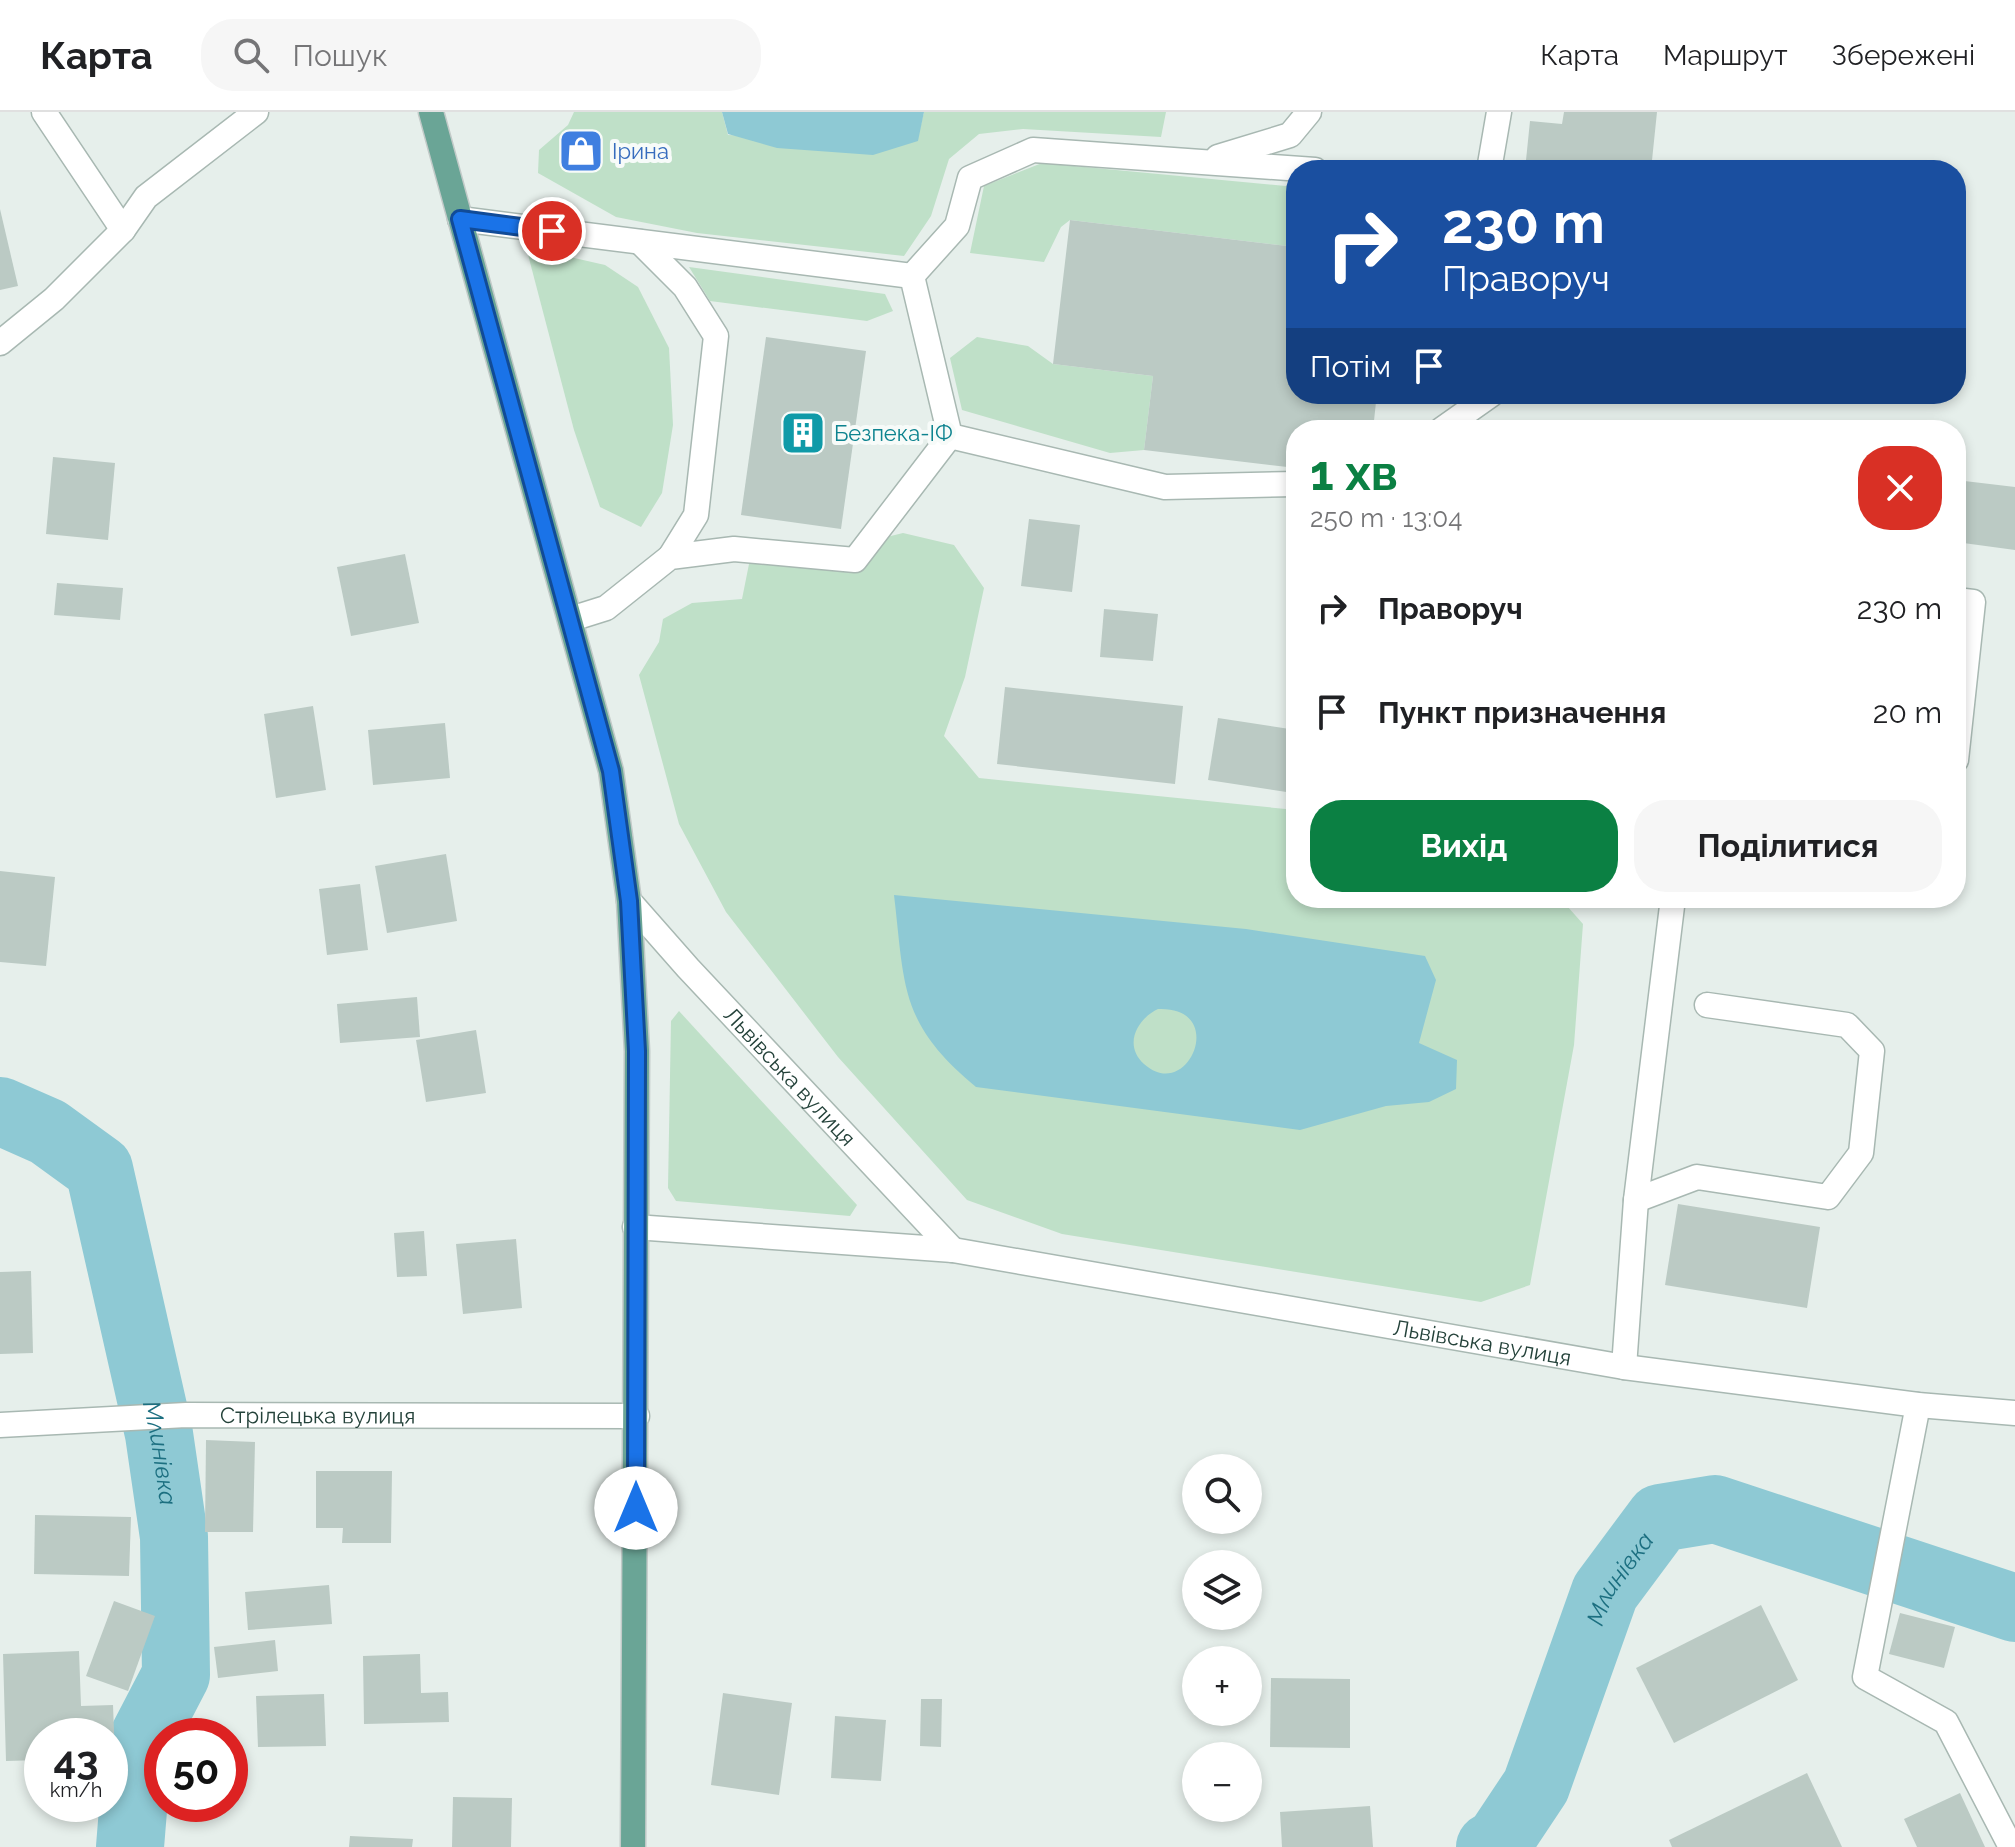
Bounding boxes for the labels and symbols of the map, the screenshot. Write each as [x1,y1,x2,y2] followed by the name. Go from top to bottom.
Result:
[557,127,605,175] shop icon: Ірина
[612,138,669,164] place label: Ірина
[518,197,586,265] pin
[779,409,827,457] building icon: Безпека-ІФ
[834,420,953,446] place label: Безпека-ІФ
[719,1002,861,1151] street label: Львівська вулиця
[1391,1314,1573,1371] street label: Львівська вулиця
[137,1398,184,1507] water label: Млинівка
[220,1402,415,1429] street label: Стрілецька вулиця
[594,1466,678,1550] position arrow
[1580,1526,1659,1629] water label: Млинівка
[144,1718,248,1822] speed limit sign: 50

